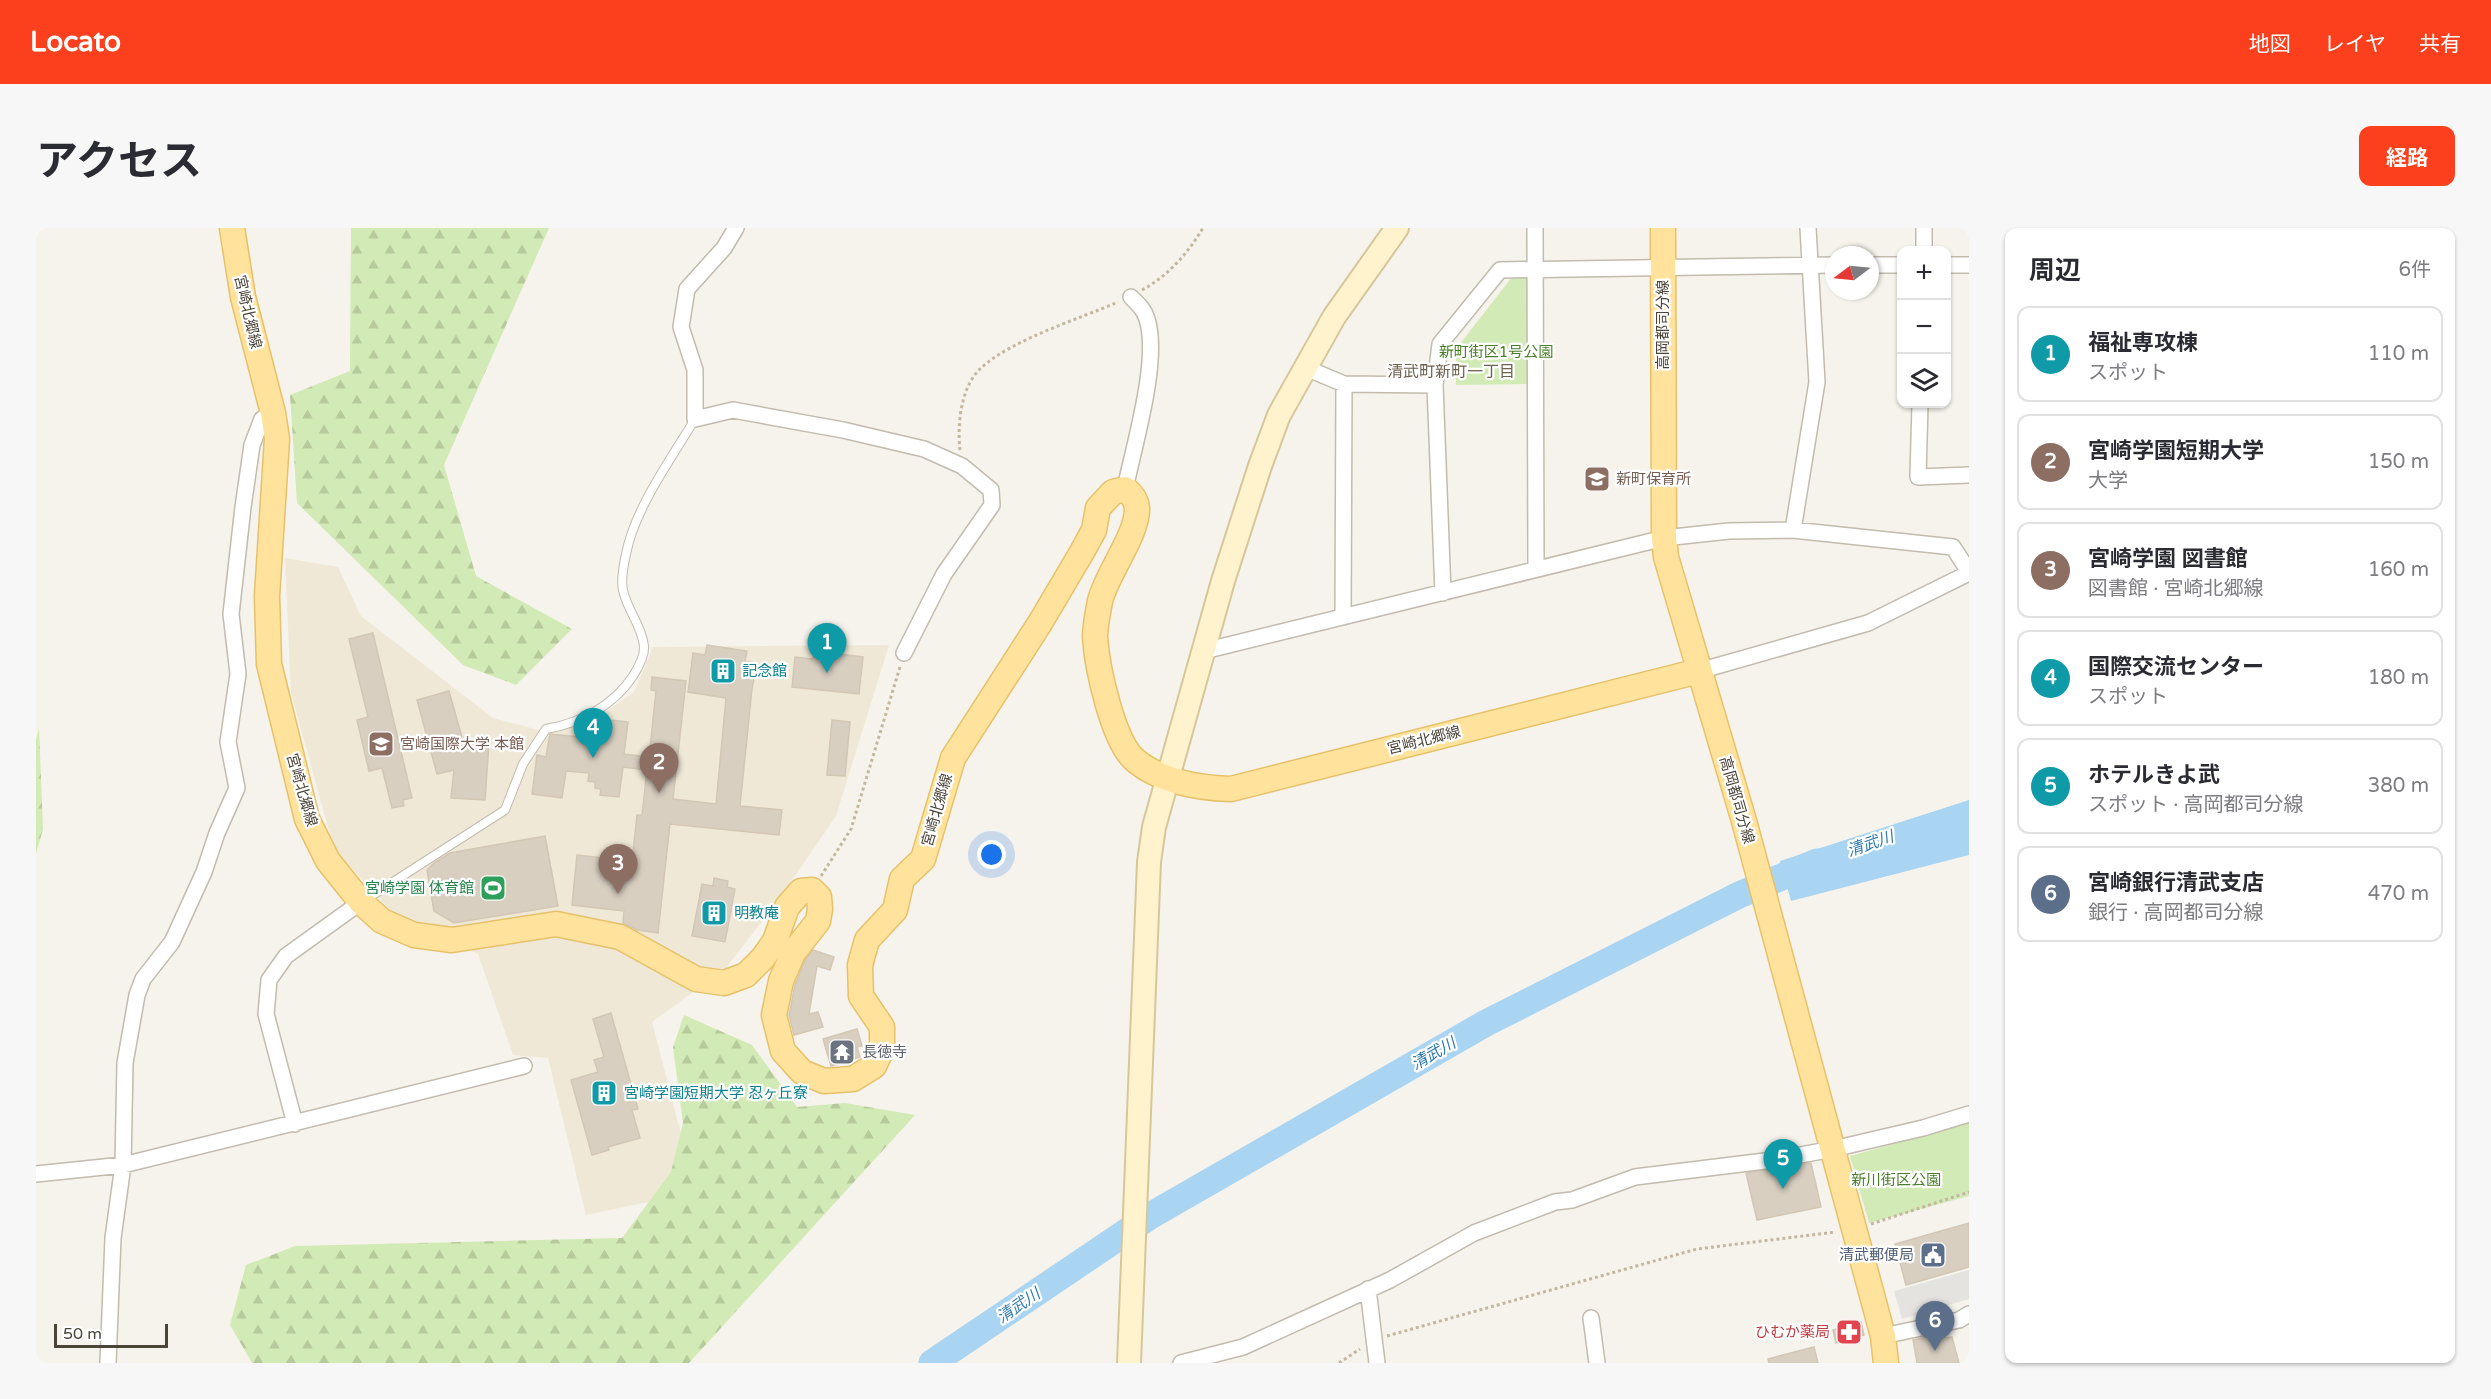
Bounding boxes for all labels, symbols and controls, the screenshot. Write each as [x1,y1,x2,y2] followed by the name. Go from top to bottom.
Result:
[30,25,121,59] text: Locato
[2249,32,2291,57] text: 地図
[2324,32,2386,57] text: レイヤ
[2419,32,2461,57] text: 共有
[2359,126,2455,186] button: 経路
[36,136,202,187] text: アクセス
[1825,246,1879,300] north arrow
[1897,246,1951,408] map controls
[1897,246,1951,300] button: +
[2029,255,2081,286] text: 周辺
[2398,258,2431,282] text: 6件
[231,273,265,351] street label: 宮崎北郷線
[1654,280,1672,370] street label: 高岡都司分線
[1897,300,1951,354] button: −
[2088,330,2198,356] text: 福祉専攻棟
[2044,342,2057,366] text: 1
[2368,342,2429,366] text: 110 m
[1439,343,1553,361] park label: 新町街区1号公園
[1897,354,1951,408] button: layers
[2088,361,2168,385] text: スポット
[1387,362,1515,382] district label: 清武町新町一丁目
[2088,438,2264,464] text: 宮崎学園短期大学
[2044,450,2057,474] text: 2
[2368,450,2429,474] text: 150 m
[1582,464,1612,494] school or university icon: 新町保育所
[2088,469,2128,493] text: 大学
[1616,470,1691,488] place label: 新町保育所
[2088,546,2248,572] text: 宮崎学園 図書館
[2044,558,2057,582] text: 3
[2368,558,2429,582] text: 160 m
[2088,577,2264,601] text: 図書館 · 宮崎北郷線
[808,624,846,673] pin: 1
[2088,654,2264,680] text: 国際交流センター
[708,656,738,686] building icon: 記念館
[742,662,787,680] place label: 記念館
[2044,666,2057,690] text: 4
[2368,666,2429,690] text: 180 m
[2088,685,2168,709] text: スポット
[574,708,612,758] pin: 4
[1385,722,1463,758] street label: 宮崎北郷線
[366,729,396,759] school or university icon: 宮崎国際大学 本館
[400,735,524,753] place label: 宮崎国際大学 本館
[640,744,678,793] pin: 2
[283,751,321,829] street label: 宮崎北郷線
[1716,754,1758,846] street label: 高岡都司分線
[2088,762,2220,788] text: ホテルきよ武
[918,771,956,849] street label: 宮崎北郷線
[2044,774,2057,798] text: 5
[2368,774,2429,798] text: 380 m
[2088,793,2304,817] text: スポット · 高岡都司分線
[1844,826,1898,861] water label: 清武川
[977,840,1006,869] your location
[598,844,638,894] pin: 3
[2088,870,2264,896] text: 宮崎銀行清武支店
[478,873,508,903] sports icon: 宮崎学園 体育館
[365,879,474,897] place label: 宮崎学園 体育館
[2044,882,2057,906] text: 6
[2368,882,2429,906] text: 470 m
[699,898,729,928] building icon: 明教庵
[2088,901,2264,925] text: 銀行 · 高岡都司分線
[734,904,779,922] place label: 明教庵
[1408,1032,1461,1075] water label: 清武川
[827,1037,857,1067] temple icon: 長徳寺
[862,1043,907,1061] place label: 長徳寺
[589,1078,619,1108] building icon: 宮崎学園短期大学 忍ヶ丘寮
[624,1084,808,1102] place label: 宮崎学園短期大学 忍ヶ丘寮
[1764,1140,1802,1189] pin: 5
[1851,1171,1941,1189] park label: 新川街区公園
[1918,1240,1948,1270] public building icon: 清武郵便局
[1839,1246,1914,1264] place label: 清武郵便局
[993,1283,1046,1328] water label: 清武川
[1916,1302,1954,1351] pin: 6
[1834,1317,1864,1347] pharmacy icon: ひむか薬局
[54,1321,168,1348] scale bar
[1755,1323,1830,1341] place label: ひむか薬局
[63,1324,102,1344] text: 50 m

